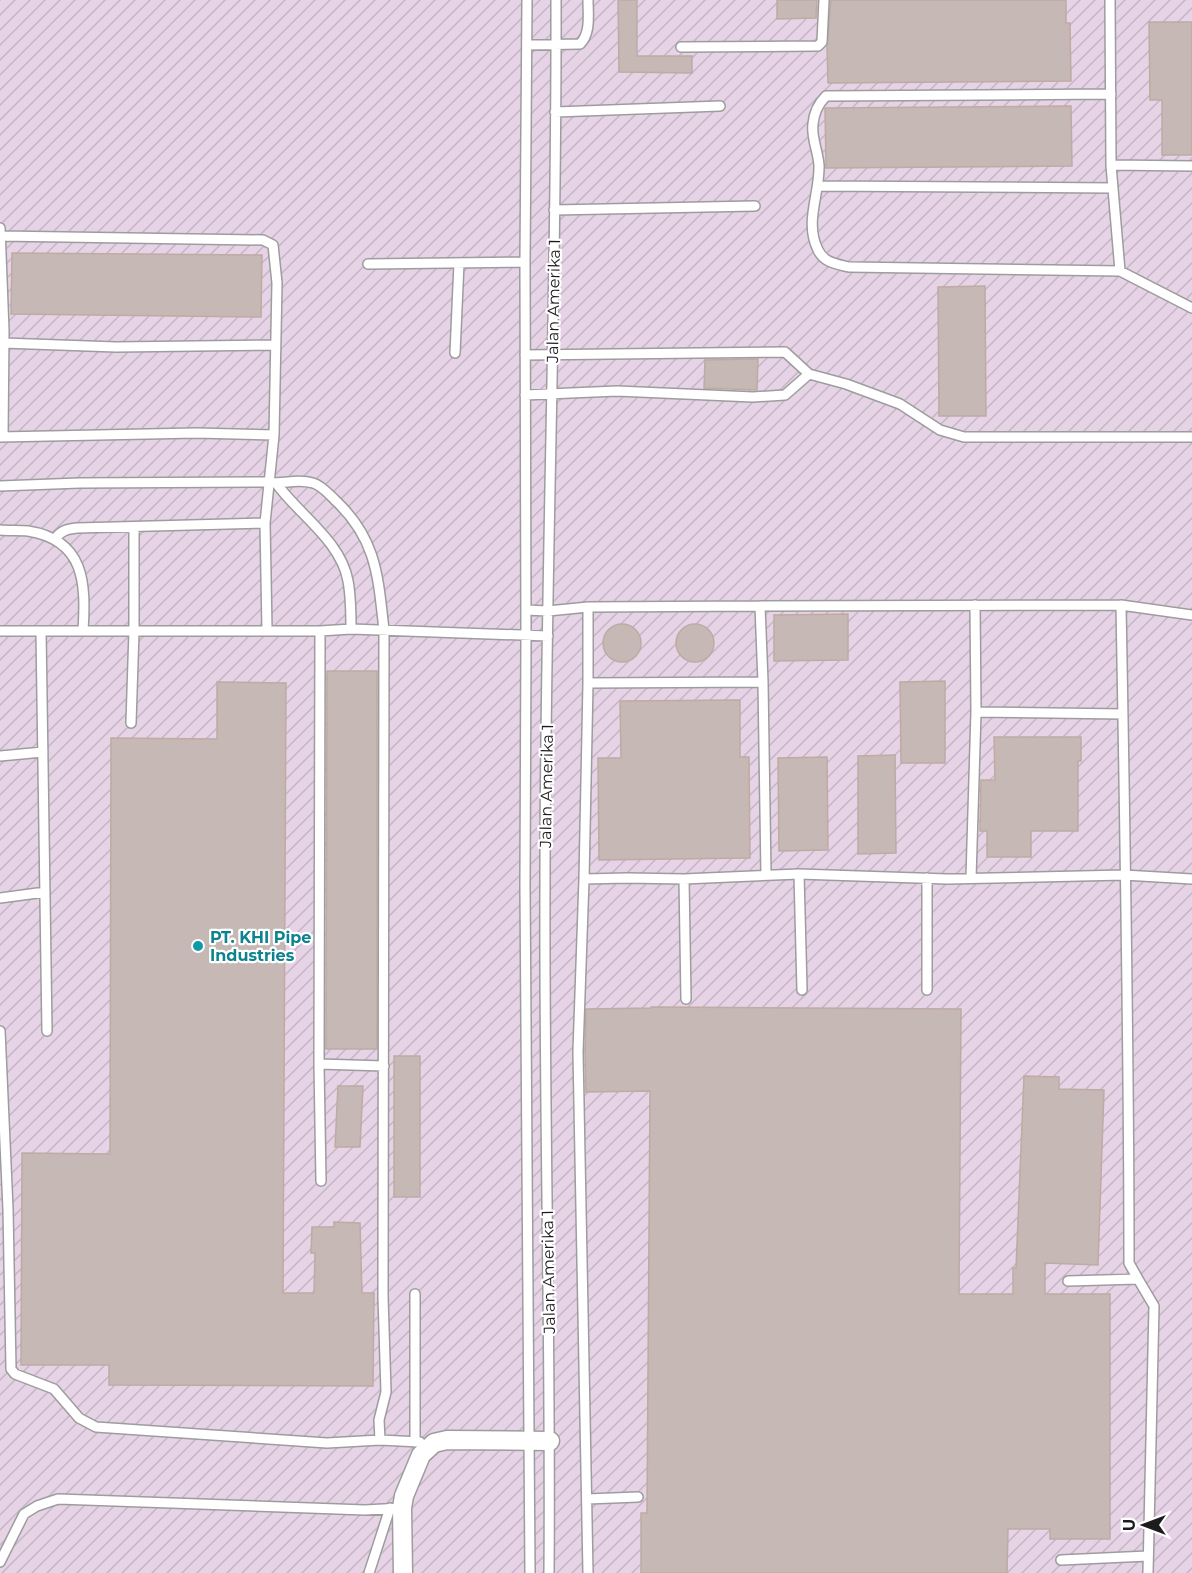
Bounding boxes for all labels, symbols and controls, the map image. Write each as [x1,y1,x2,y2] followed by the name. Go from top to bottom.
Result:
[543,239,564,364] street label: Jalan Amerika 1
[536,724,557,849] street label: Jalan Amerika 1
[210,928,311,965] place label: PT. KHI Pipe Industries
[191,939,205,953] marker: PT. KHI Pipe Industries
[538,1210,559,1335] street label: Jalan Amerika 1
[1114,1495,1174,1555] north arrow
[1120,1519,1139,1531] text: U

